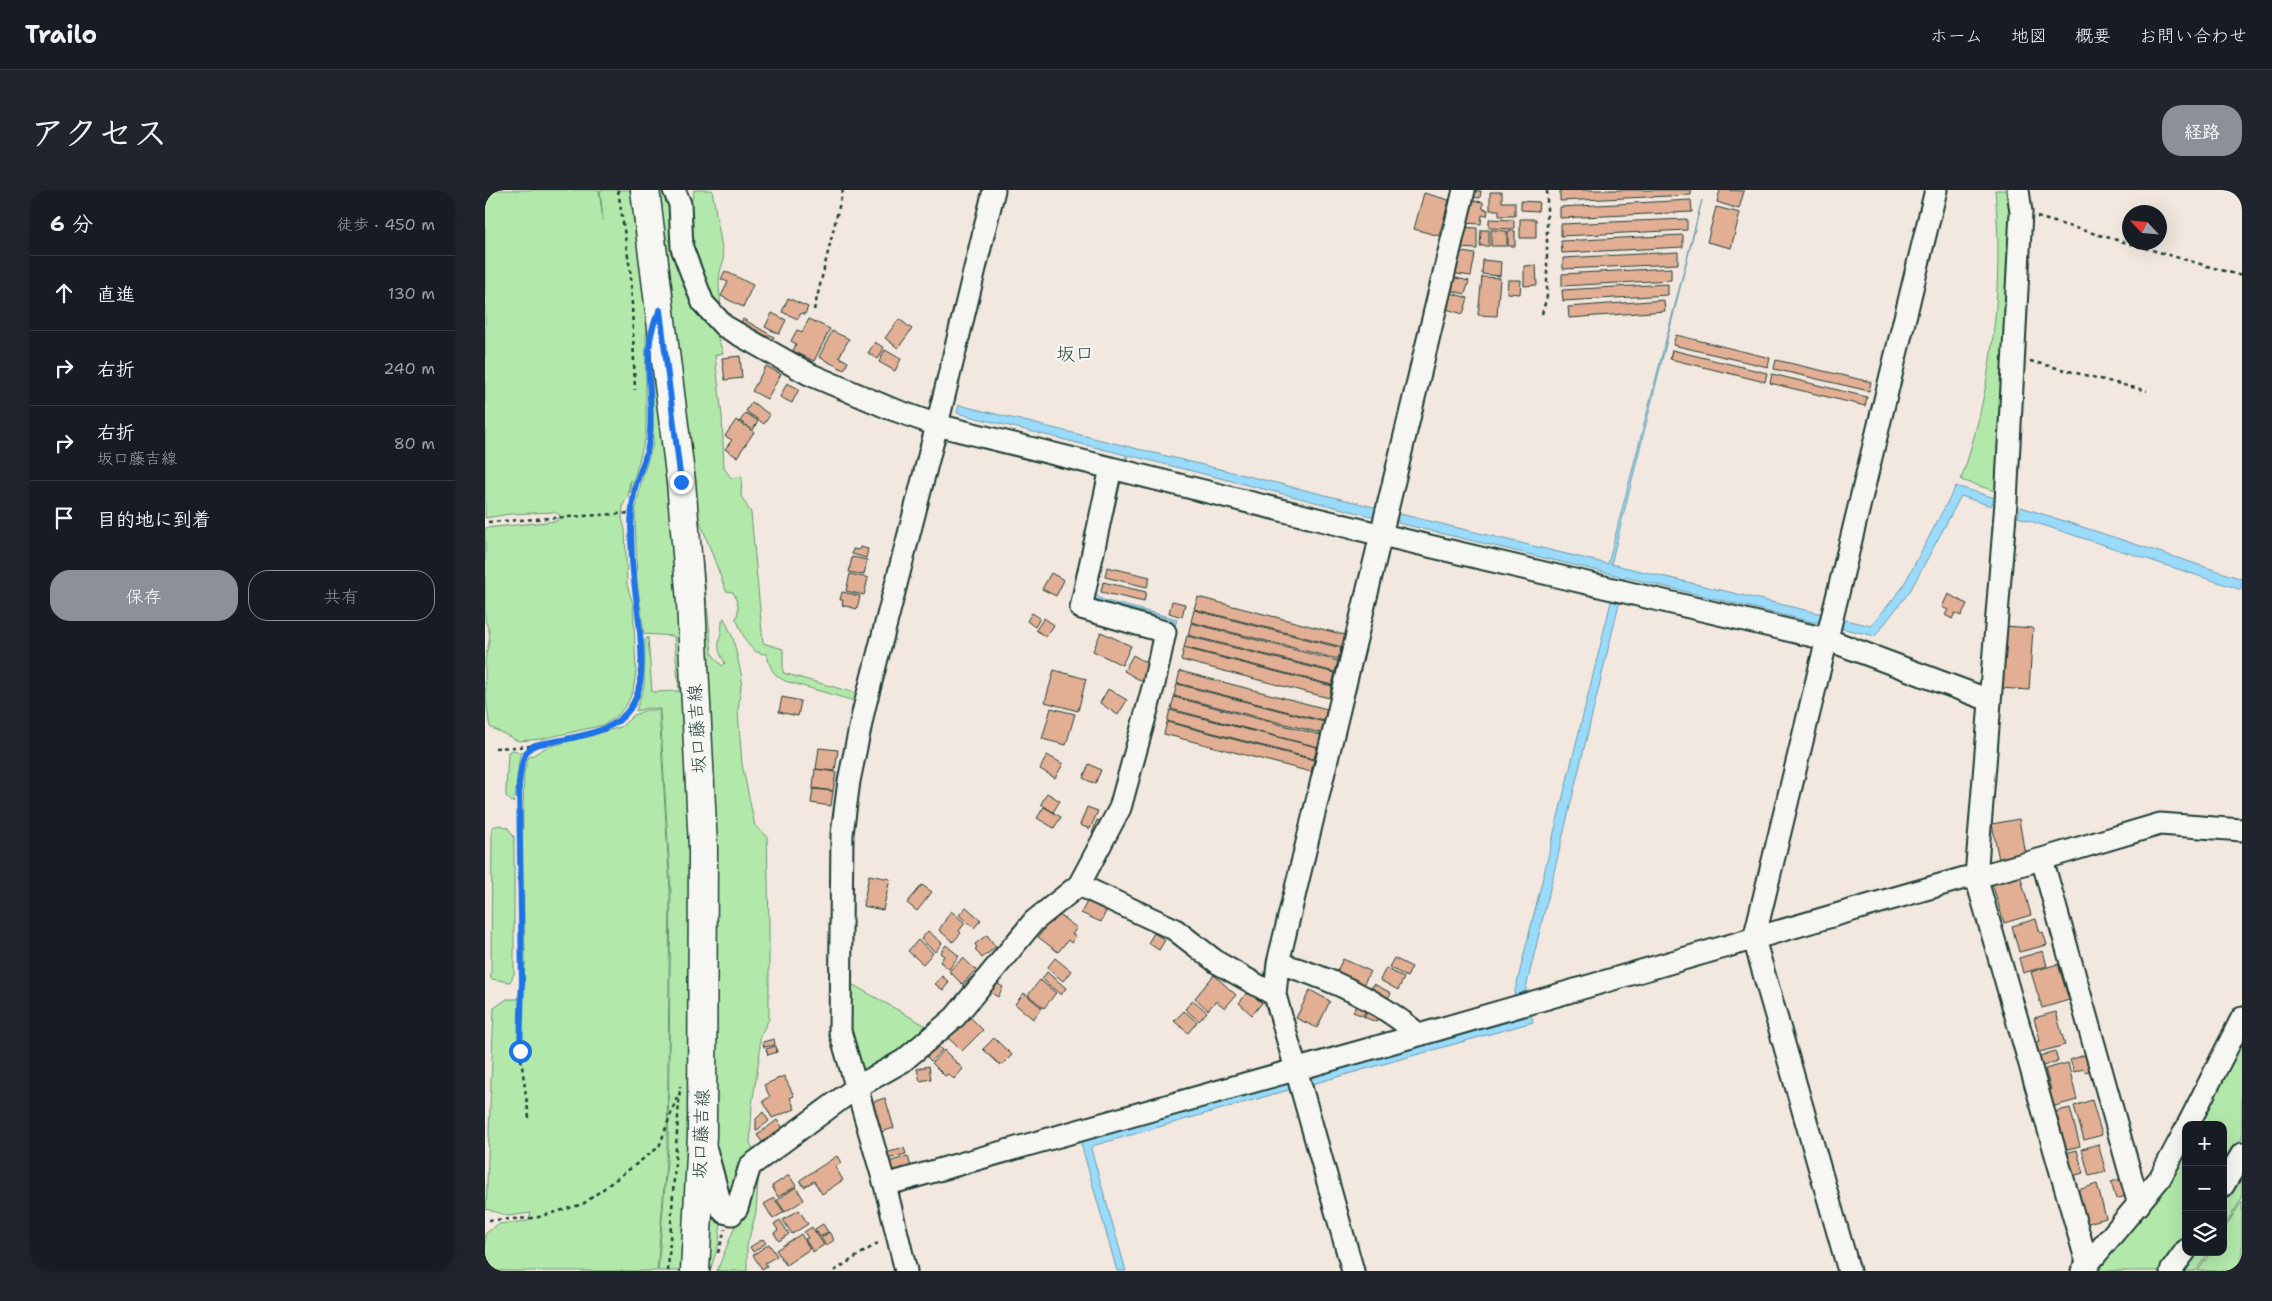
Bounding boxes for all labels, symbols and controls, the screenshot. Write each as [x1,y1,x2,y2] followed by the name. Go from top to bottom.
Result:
[25,19,97,51] text: Trailo
[1930,24,1983,48] text: ホーム
[2011,24,2047,48] text: 地図
[2075,24,2111,48] text: 概要
[2139,24,2247,48] text: お問い合わせ
[2162,105,2242,156] button: 経路
[30,109,168,156] text: アクセス
[2122,205,2167,250] north arrow
[50,210,93,238] text: 6 分
[337,214,435,235] text: 徒歩 · 450 m
[50,279,78,307] icon: ahead
[97,282,135,307] text: 直進
[388,283,435,304] text: 130 m
[1056,341,1094,366] district label: 坂口
[50,354,78,382] icon: right
[97,357,135,382] text: 右折
[383,358,435,379] text: 240 m
[97,420,135,445] text: 右折
[50,429,78,457] icon: right
[394,433,435,454] text: 80 m
[97,448,177,469] text: 坂口藤吉線
[670,471,693,494] route end
[50,504,78,532] icon: arrive
[97,507,211,532] text: 目的地に到着
[50,570,238,621] button: 保存
[248,570,435,621] button: 共有
[683,683,711,775] street label: 坂口藤吉線
[509,1040,532,1063] route start
[687,1089,715,1179] street label: 坂口藤吉線
[2182,1121,2227,1256] map controls
[2182,1121,2227,1166] button: +
[2182,1166,2227,1211] button: −
[2182,1211,2227,1256] button: layers

